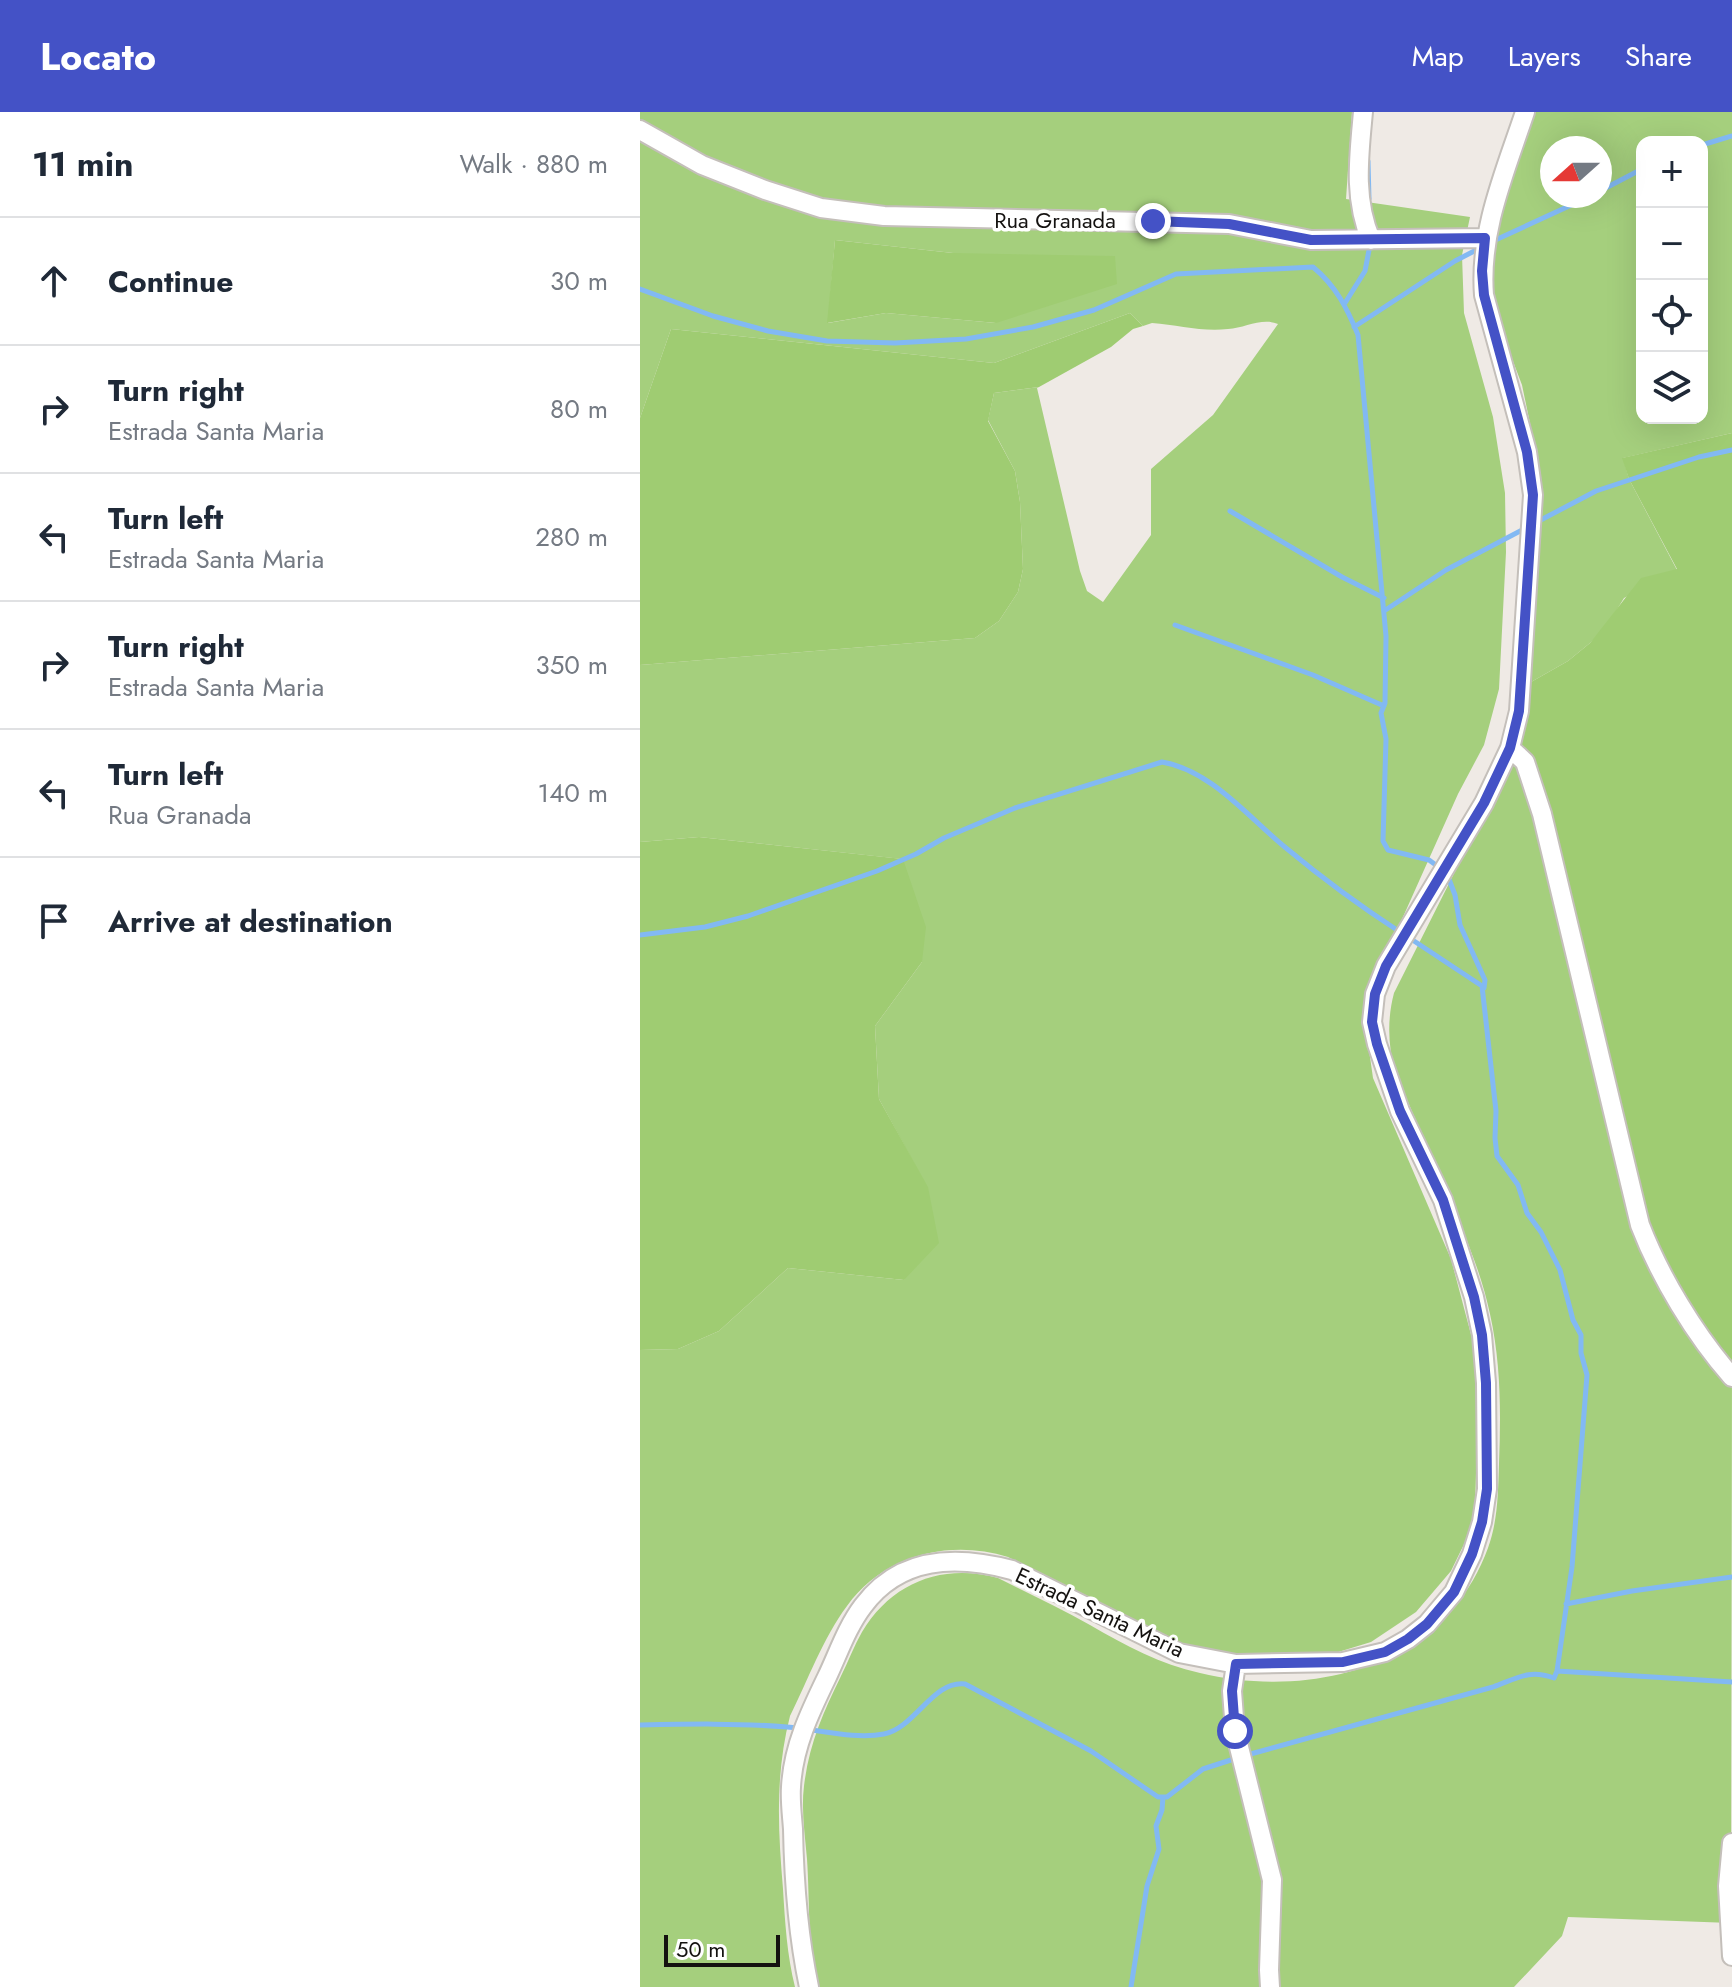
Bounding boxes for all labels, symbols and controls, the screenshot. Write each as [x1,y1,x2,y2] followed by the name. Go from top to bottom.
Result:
[40,29,156,84] text: Locato
[1412,36,1464,77] text: Map
[1508,36,1581,77] text: Layers
[1625,36,1692,77] text: Share
[1540,136,1612,208] north arrow
[1636,136,1708,424] map controls
[1636,136,1708,208] button: +
[32,140,134,189] text: 11 min
[459,145,608,183] text: Walk · 880 m
[1135,203,1171,239] route end
[994,204,1116,236] street label: Rua Granada
[1636,208,1708,280] button: −
[32,259,76,303] icon: ahead
[108,260,234,303] text: Continue
[550,262,608,300] text: 30 m
[1636,280,1708,352] button: locate
[1636,352,1708,424] button: layers
[108,369,244,412] text: Turn right
[32,387,76,431] icon: right
[550,390,608,428] text: 80 m
[108,412,324,450] text: Estrada Santa Maria
[108,497,223,540] text: Turn left
[32,515,76,559] icon: left
[535,518,608,556] text: 280 m
[108,540,324,578] text: Estrada Santa Maria
[108,625,244,668] text: Turn right
[32,643,76,687] icon: right
[535,646,608,684] text: 350 m
[108,668,324,706] text: Estrada Santa Maria
[108,753,223,796] text: Turn left
[32,771,76,815] icon: left
[537,774,608,812] text: 140 m
[108,796,252,834] text: Rua Granada
[32,899,76,943] icon: arrive
[108,900,393,943] text: Arrive at destination
[1010,1559,1190,1665] street label: Estrada Santa Maria
[1217,1713,1253,1749] route start
[664,1931,780,1967] scale bar
[676,1933,725,1965] text: 50 m

